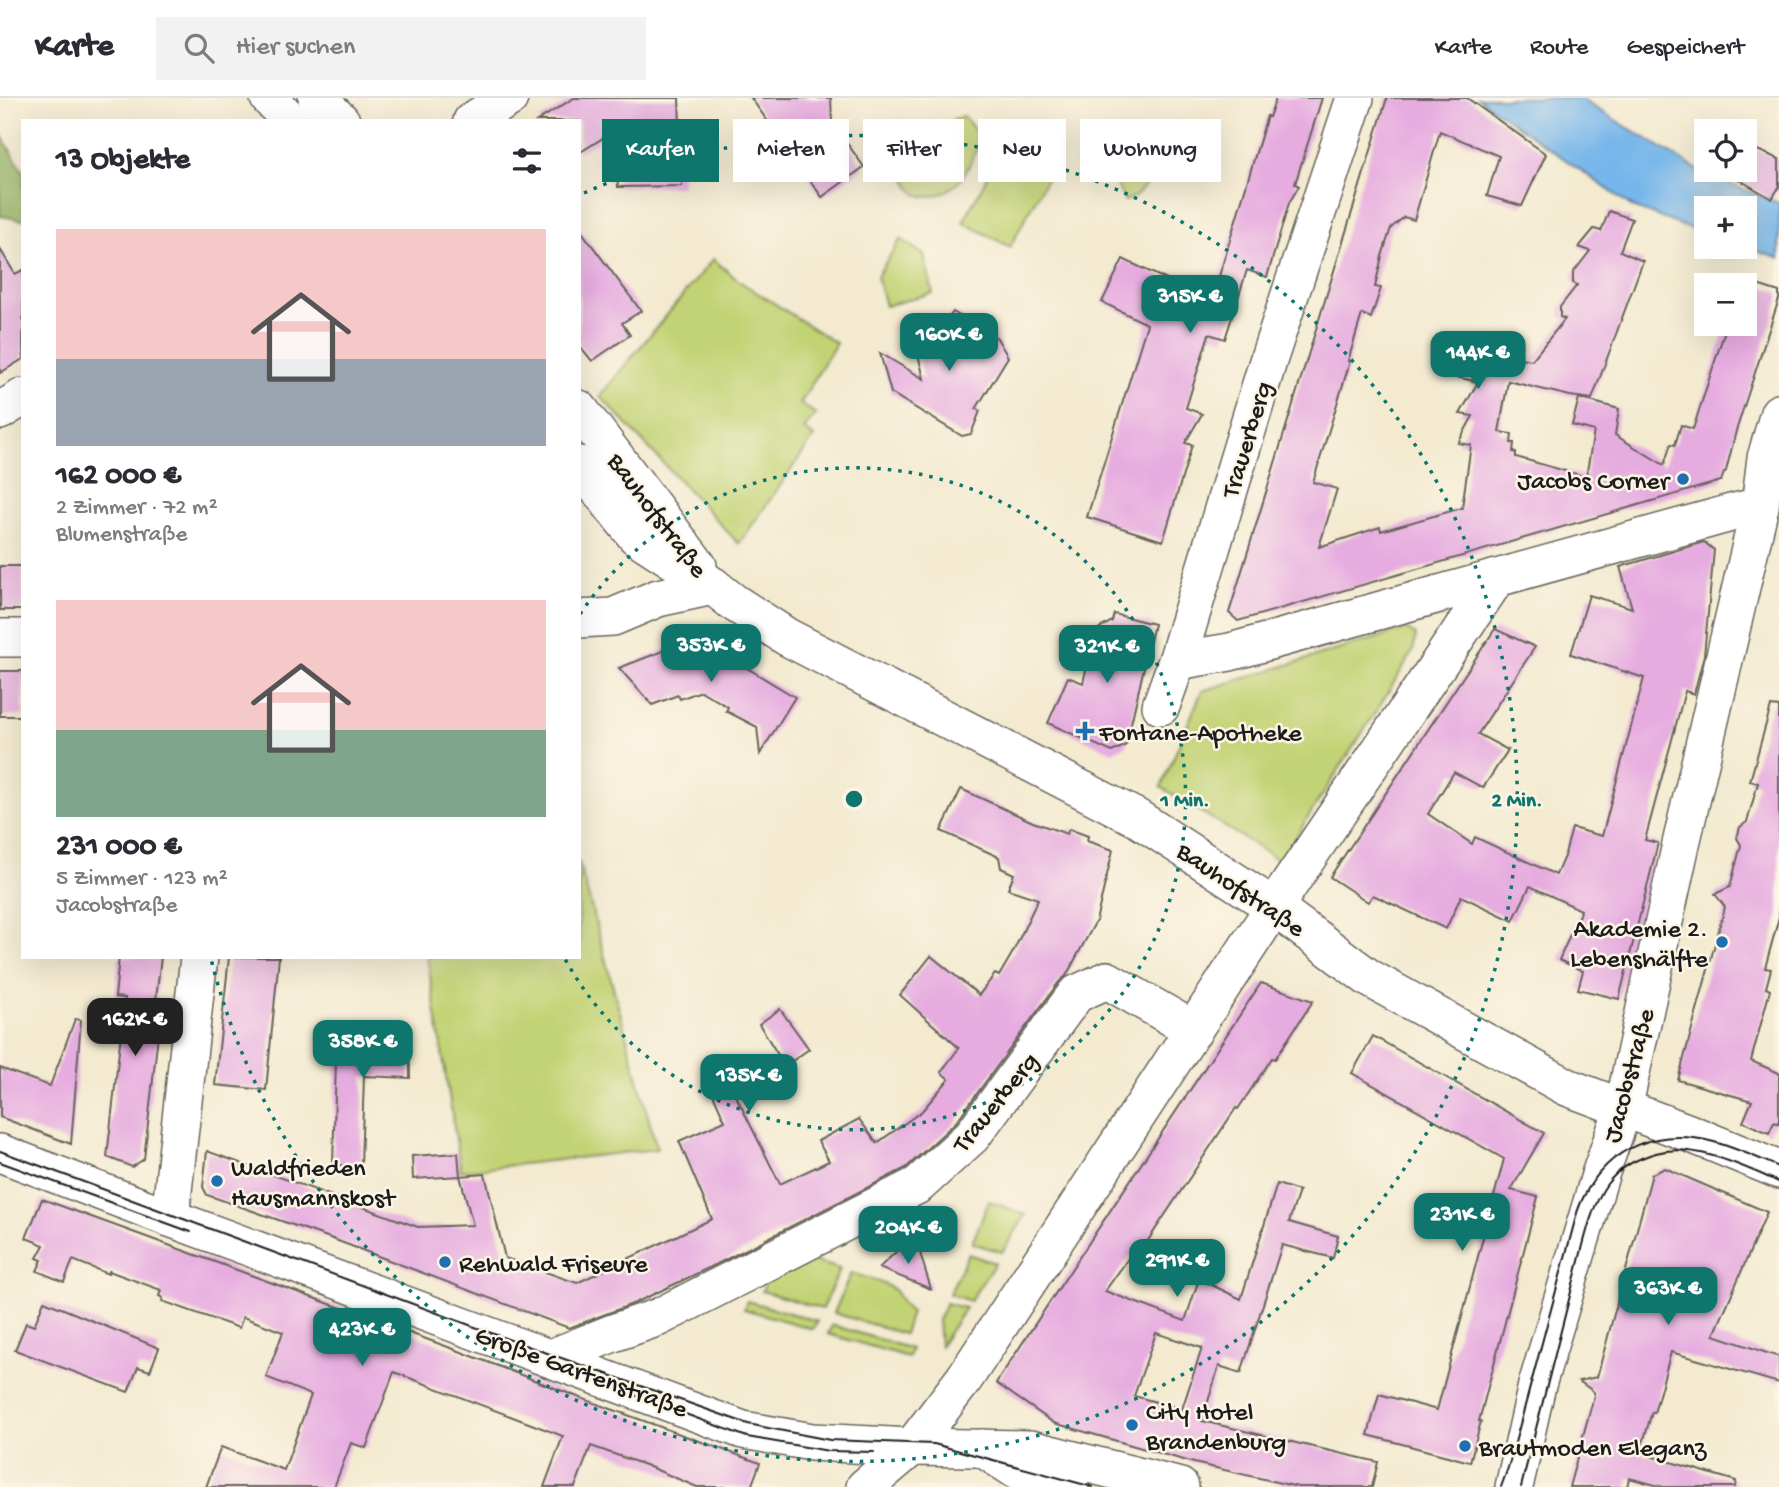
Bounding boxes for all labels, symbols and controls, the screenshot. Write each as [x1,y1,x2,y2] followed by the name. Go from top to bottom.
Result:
[156,17,646,80] search box
[35,29,114,67] text: Karte
[180,29,218,67] icon: search
[236,33,355,64] text: Hier suchen
[1435,34,1492,63] text: Karte
[1530,34,1589,63] text: Route
[1627,34,1744,63] text: Gespeichert
[602,119,719,182] chip: Kaufen
[733,119,849,182] chip: Mieten
[863,119,964,182] chip: Filter
[978,119,1066,182] chip: Neu
[1080,119,1221,182] chip: Wohnung
[1694,119,1757,336] map controls
[1694,119,1757,182] button: locate
[508,142,546,180] icon: filters
[56,144,190,179] text: 13 Objekte
[1694,196,1757,259] button: +
[1694,273,1757,336] button: −
[238,274,364,400] icon: home
[1133,275,1247,335] pin: 315K €
[1157,284,1223,311] text: 315K €
[892,314,1006,373] pin: 160K €
[916,322,982,349] text: 160K €
[1421,331,1535,391] pin: 144K €
[1447,340,1509,367] text: 144K €
[1216,379,1282,504] street label: Trauerberg
[598,447,713,586] street label: Bauhofstraße
[56,460,181,495] text: 162 000 €
[1517,468,1672,499] place label: Jacobs Corner
[1675,471,1691,487] marker: Jacobs Corner
[56,495,218,522] text: 2 Zimmer · 72 m²
[56,522,187,549] text: Blumenstraße
[654,624,768,684] pin: 353K €
[1050,626,1164,685] pin: 321K €
[677,633,745,660] text: 353K €
[1075,634,1139,661] text: 321K €
[238,645,364,771] icon: home
[1098,720,1302,751] place label: Fontane-Apotheke
[1077,723,1093,739] marker: Fontane-Apotheke
[842,787,866,811] centre of rings
[1159,790,1210,815] text: 1 Min.
[1492,790,1542,815] text: 2 Min.
[56,831,182,866] text: 231 000 €
[1168,837,1310,946] street label: Bauhofstraße
[56,866,228,893] text: 5 Zimmer · 123 m²
[56,893,177,920] text: Jacobstraße
[1570,916,1709,977] place label: Akademie 2. Lebenshälfte
[1714,934,1730,950] marker: Akademie 2. Lebenshälfte
[78,998,192,1058] pin: 162K €
[1599,1005,1664,1146] street label: Jacobstraße
[103,1007,167,1034] text: 162K €
[306,1020,420,1080] pin: 358K €
[329,1029,397,1056] text: 358K €
[947,1048,1047,1162] street label: Trauerberg
[692,1054,806,1114] pin: 135K €
[716,1063,782,1090] text: 135K €
[231,1155,397,1216] place label: Waldfrieden Hausmannskost
[209,1173,225,1189] marker: Waldfrieden Hausmannskost
[1405,1194,1519,1253] pin: 231K €
[1430,1202,1494,1229] text: 231K €
[851,1206,965,1266] pin: 204K €
[874,1215,942,1242] text: 204K €
[1120,1240,1234,1299] pin: 291K €
[1145,1248,1209,1275] text: 291K €
[459,1251,648,1282] place label: Rehwald Friseure
[437,1254,453,1270] marker: Rehwald Friseure
[1611,1268,1725,1327] pin: 363K €
[1634,1276,1702,1303] text: 363K €
[305,1308,419,1368] pin: 423K €
[329,1317,395,1344] text: 423K €
[470,1321,692,1427] street label: Große Gartenstraße
[1145,1399,1286,1460] place label: City Hotel Brandenburg
[1124,1417,1140,1433] marker: City Hotel Brandenburg
[1478,1435,1708,1466] place label: Brautmoden Eleganz
[1457,1438,1473,1454] marker: Brautmoden Eleganz

